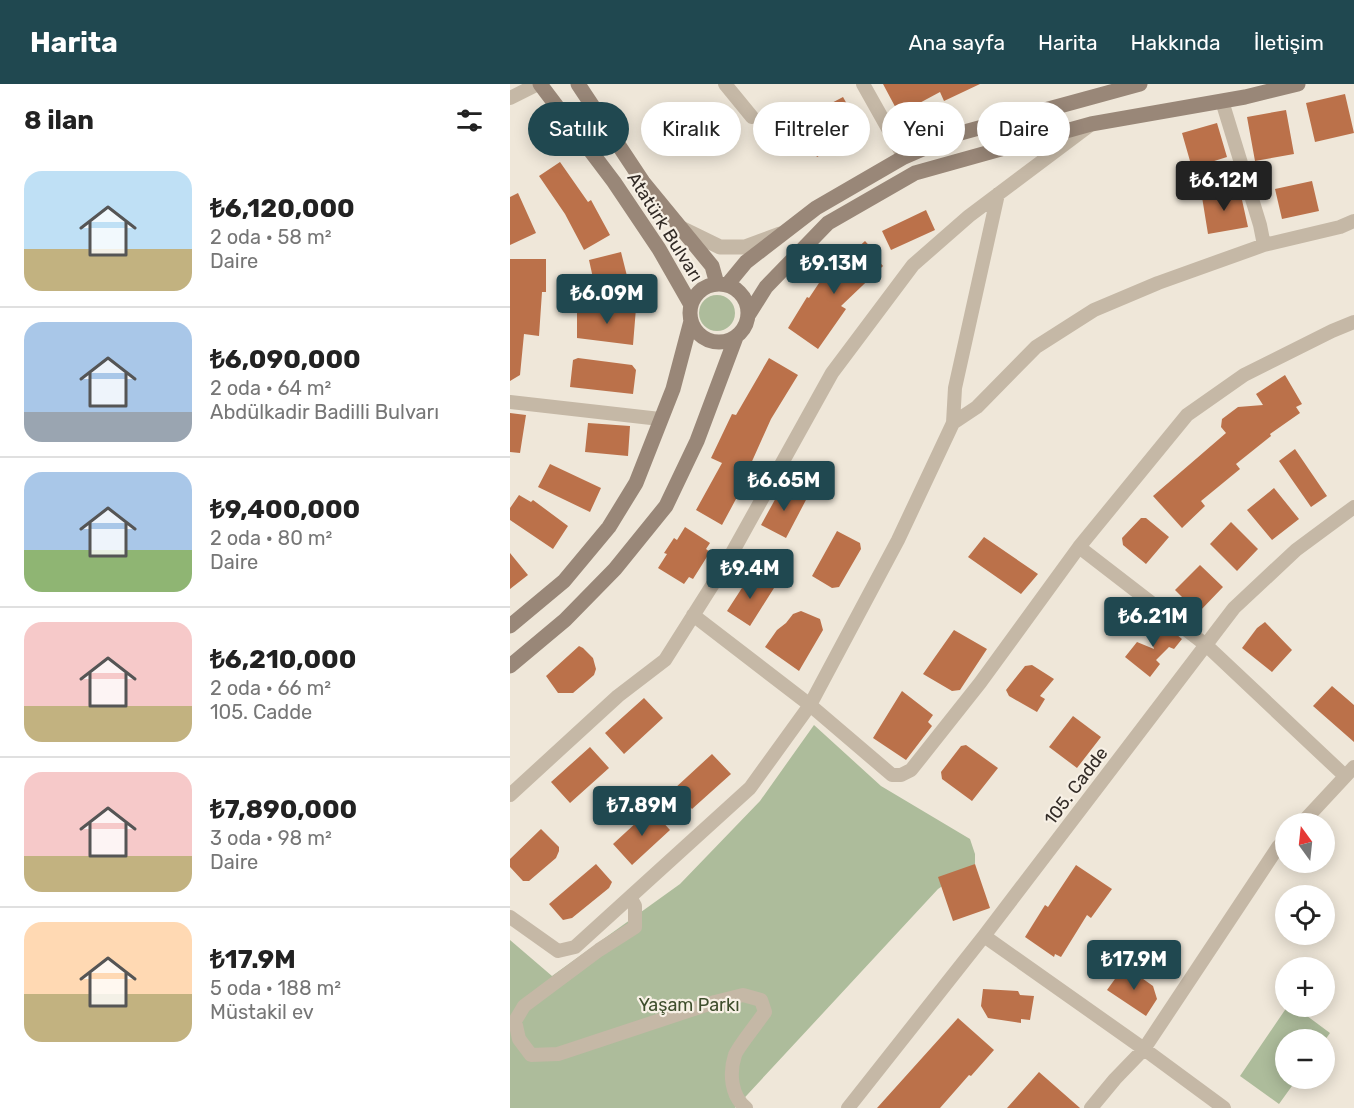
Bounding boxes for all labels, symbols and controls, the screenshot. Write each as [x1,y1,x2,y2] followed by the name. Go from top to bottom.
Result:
[30,26,118,59] text: Harita
[908,30,1005,55] text: Ana sayfa
[1038,30,1098,55] text: Harita
[1131,30,1221,55] text: Hakkında
[1254,30,1324,55] text: İletişim
[528,102,629,156] chip: Satılık
[641,102,741,156] chip: Kiralık
[753,102,870,156] chip: Filtreler
[882,102,965,156] chip: Yeni
[977,102,1070,156] chip: Daire
[453,104,486,137] icon: filters
[24,105,94,136] text: 8 ilan
[1175,161,1273,212] pin: ₺6.12M
[623,168,707,286] street label: Atatürk Bulvarı
[1190,168,1258,192] text: ₺6.12M
[210,193,355,224] text: ₺6,120,000
[72,195,144,267] icon: home
[210,225,332,249] text: 2 oda · 58 m²
[785,244,883,295] pin: ₺9.13M
[210,249,258,273] text: Daire
[800,251,868,275] text: ₺9.13M
[558,274,656,325] pin: ₺6.09M
[571,281,643,305] text: ₺6.09M
[210,344,361,375] text: ₺6,090,000
[72,346,144,418] icon: home
[210,376,331,400] text: 2 oda · 64 m²
[210,400,439,424] text: Abdülkadir Badilli Bulvarı
[735,461,833,512] pin: ₺6.65M
[748,468,820,492] text: ₺6.65M
[210,494,360,525] text: ₺9,400,000
[72,496,144,568] icon: home
[210,526,332,550] text: 2 oda · 80 m²
[708,549,792,600] pin: ₺9.4M
[210,550,258,574] text: Daire
[721,556,780,580] text: ₺9.4M
[1104,597,1202,648] pin: ₺6.21M
[1118,604,1188,628] text: ₺6.21M
[210,644,356,675] text: ₺6,210,000
[72,646,144,718] icon: home
[210,676,331,700] text: 2 oda · 66 m²
[210,700,312,724] text: 105. Cadde
[1040,743,1112,829] street label: 105. Cadde
[593,786,691,837] pin: ₺7.89M
[607,793,677,817] text: ₺7.89M
[210,794,357,825] text: ₺7,890,000
[72,796,144,868] icon: home
[1275,813,1335,873] north arrow
[1275,813,1335,1089] map controls
[210,826,332,850] text: 3 oda · 98 m²
[210,850,258,874] text: Daire
[1275,885,1335,945] button: locate
[1085,940,1183,991] pin: ₺17.9M
[210,944,296,975] text: ₺17.9M
[72,946,144,1018] icon: home
[1101,947,1167,971] text: ₺17.9M
[1275,957,1335,1017] button: +
[210,976,341,1000] text: 5 oda · 188 m²
[638,994,740,1016] park label: Yaşam Parkı
[210,1000,314,1024] text: Müstakil ev
[1275,1029,1335,1089] button: −

